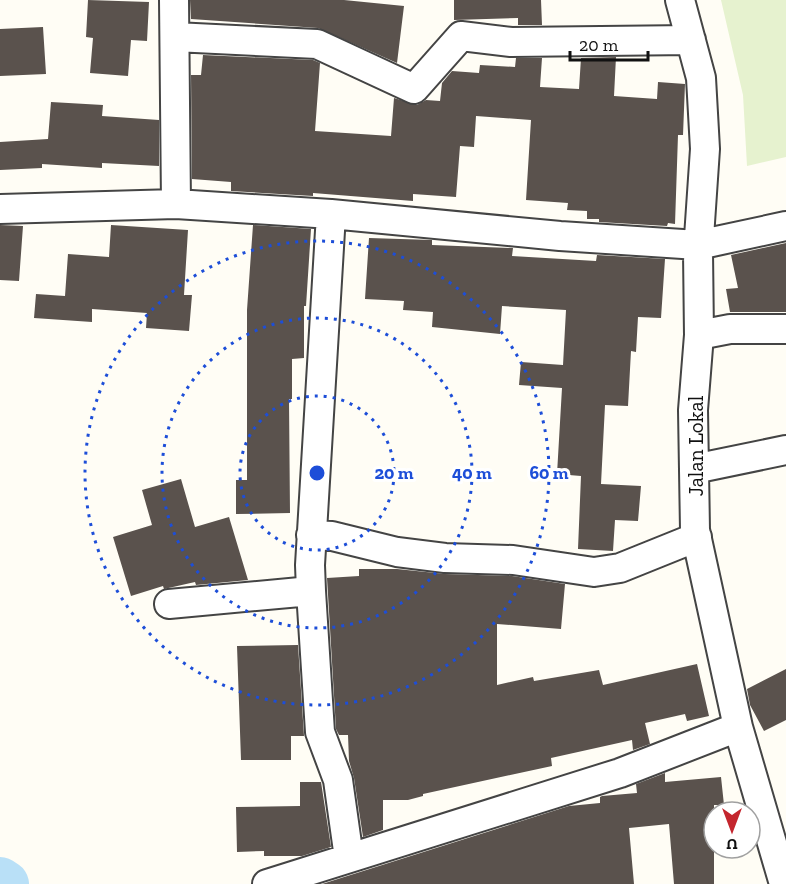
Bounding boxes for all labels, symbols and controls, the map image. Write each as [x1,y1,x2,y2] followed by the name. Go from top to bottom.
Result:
[570,24,648,62] scale bar
[579,34,619,56] text: 20 m
[683,395,708,496] street label: Jalan Lokal
[374,462,414,484] text: 20 m
[452,462,492,484] text: 40 m
[529,462,569,484] text: 60 m
[307,463,327,483] centre of rings
[702,800,762,860] north arrow
[726,835,738,854] text: U

